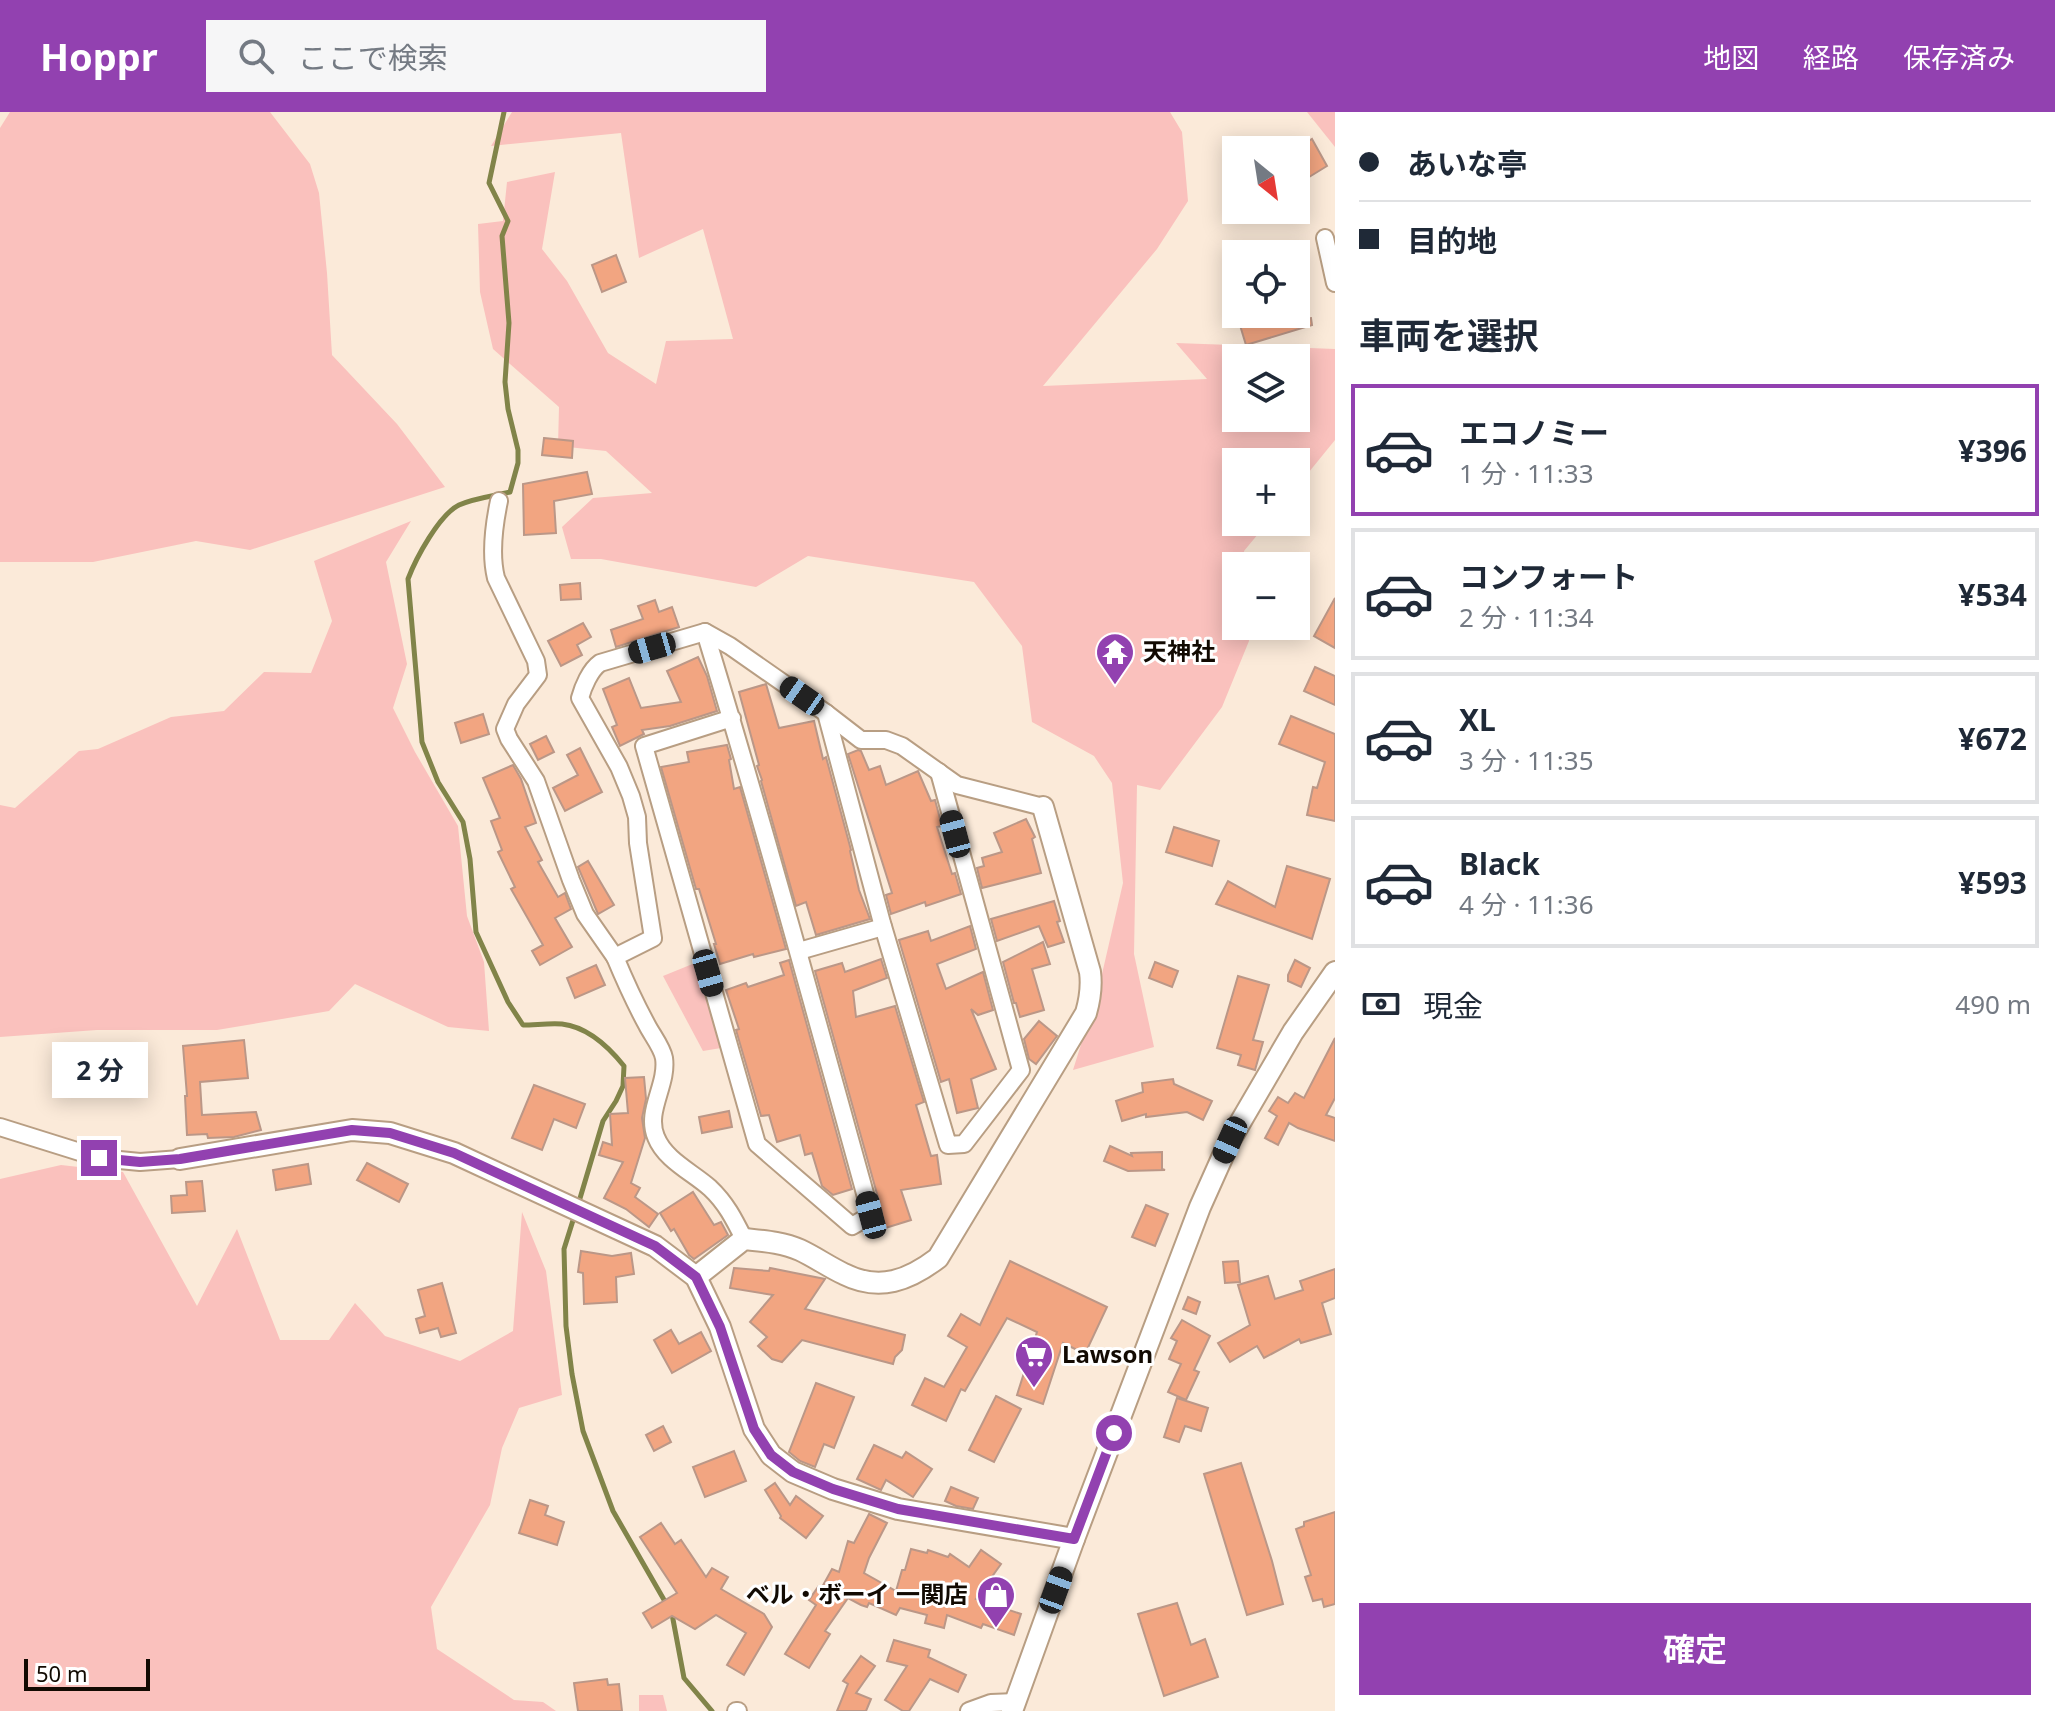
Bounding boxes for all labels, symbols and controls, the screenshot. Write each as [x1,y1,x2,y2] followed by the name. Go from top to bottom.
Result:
[206,20,766,92] search box
[40,30,158,82] text: Hoppr
[234,34,278,78] icon: search
[298,37,448,78] text: ここで検索
[1703,38,1759,76] text: 地図
[1803,38,1859,76] text: 経路
[1903,38,2015,76] text: 保存済み
[1222,136,1310,224] north arrow
[1222,136,1310,640] map controls
[1407,143,1527,184] text: あいな亭
[1407,220,1497,261] text: 目的地
[1222,240,1310,328] button: locate
[1359,311,1539,360] text: 車両を選択
[1222,344,1310,432] button: layers
[1459,412,1609,453] text: エコノミー
[1363,414,1435,486] icon: car
[1958,430,2027,471] text: ¥396
[1222,448,1310,536] button: +
[1459,455,1594,491] text: 1 分 · 11:33
[1222,552,1310,640] button: −
[1459,556,1638,597] text: コンフォート
[1363,558,1435,630] icon: car
[1958,574,2027,615] text: ¥534
[1459,599,1594,635] text: 2 分 · 11:34
[626,630,678,666] car
[1094,631,1136,686] temple icon: 天神社
[1143,634,1215,667] place label: 天神社
[775,672,829,720] car
[1459,699,1496,740] text: XL
[1363,702,1435,774] icon: car
[1958,718,2027,759] text: ¥672
[1459,742,1594,778] text: 3 分 · 11:35
[937,808,973,860] car
[1459,843,1540,884] text: Black
[1363,846,1435,918] icon: car
[1958,862,2027,903] text: ¥593
[1459,886,1594,922] text: 4 分 · 11:36
[690,947,726,999] car
[1359,982,1403,1026] icon: cash
[1423,985,1483,1026] text: 現金
[1955,986,2031,1022] text: 490 m
[51,1042,147,1098] callout: 2 分
[76,1052,124,1088] text: 2 分
[1209,1113,1251,1167] car
[81,1140,117,1176] route end
[853,1189,889,1241] car
[1013,1334,1055,1389] supermarket icon: Lawson
[1062,1337,1153,1370] place label: Lawson
[1096,1415,1132,1451] route start
[1037,1563,1075,1617] car
[975,1574,1017,1629] shop icon: ベル・ボーイ 一関店
[746,1577,968,1610] place label: ベル・ボーイ 一関店
[1359,1603,2031,1695] button: 確定
[24,1655,150,1691] scale bar
[36,1658,87,1688] text: 50 m

